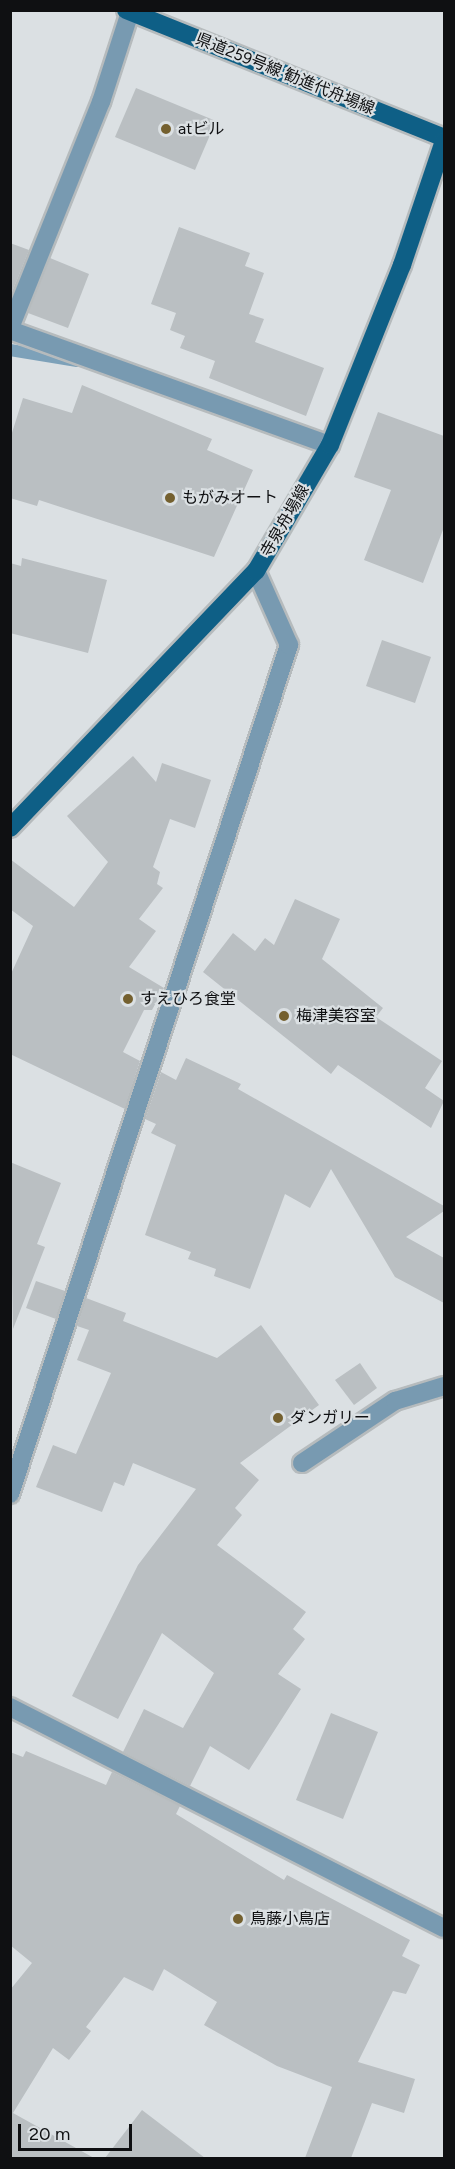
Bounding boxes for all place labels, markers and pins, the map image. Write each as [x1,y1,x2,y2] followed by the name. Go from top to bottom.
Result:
[178,119,224,139] place label: atビル
[159,122,173,136] marker: atビル
[182,488,278,508] place label: もがみオート
[163,491,177,505] marker: もがみオート
[140,989,236,1009] place label: すえひろ食堂
[121,992,135,1006] marker: すえひろ食堂
[296,1006,376,1026] place label: 梅津美容室
[277,1009,291,1023] marker: 梅津美容室
[290,1408,370,1428] place label: ダンガリー
[271,1411,285,1425] marker: ダンガリー
[250,1909,330,1929] place label: 鳥藤小鳥店
[231,1912,245,1926] marker: 鳥藤小鳥店

